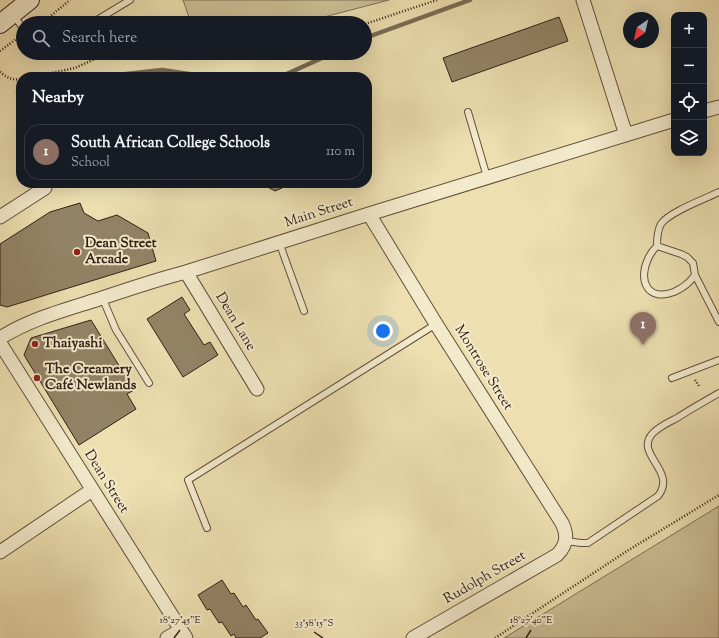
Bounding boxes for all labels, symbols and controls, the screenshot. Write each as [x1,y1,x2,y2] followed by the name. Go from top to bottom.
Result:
[623,12,659,48] north arrow
[671,12,707,156] map controls
[671,12,707,48] button: +
[16,16,372,60] search box
[30,27,52,49] icon: search
[62,28,137,49] text: Search here
[671,48,707,84] button: −
[671,84,707,120] button: locate
[32,86,84,110] text: Nearby
[671,120,707,156] button: layers
[71,133,270,154] text: South African College Schools
[44,143,48,161] text: 1
[326,143,355,161] text: 110 m
[71,154,110,172] text: School
[282,193,356,233] street label: Main Street
[85,234,157,270] place label: Dean Street Arcade
[72,247,82,257] marker: Dean Street Arcade
[210,289,260,355] street label: Dean Lane
[630,312,656,345] pin: 1
[373,321,393,341] your location
[449,321,517,415] street label: Montrose Street
[43,334,103,354] place label: Thaiyashi
[30,339,40,349] marker: Thaiyashi
[45,360,137,396] place label: The Creamery Café Newlands
[32,373,42,383] marker: The Creamery Café Newlands
[79,446,134,518] street label: Dean Street
[440,546,530,610] street label: Rudolph Street
[159,613,201,628] text: 18°27'45"E
[510,613,552,628] text: 18°27'40"E
[295,616,333,631] text: 33°58'15"S

